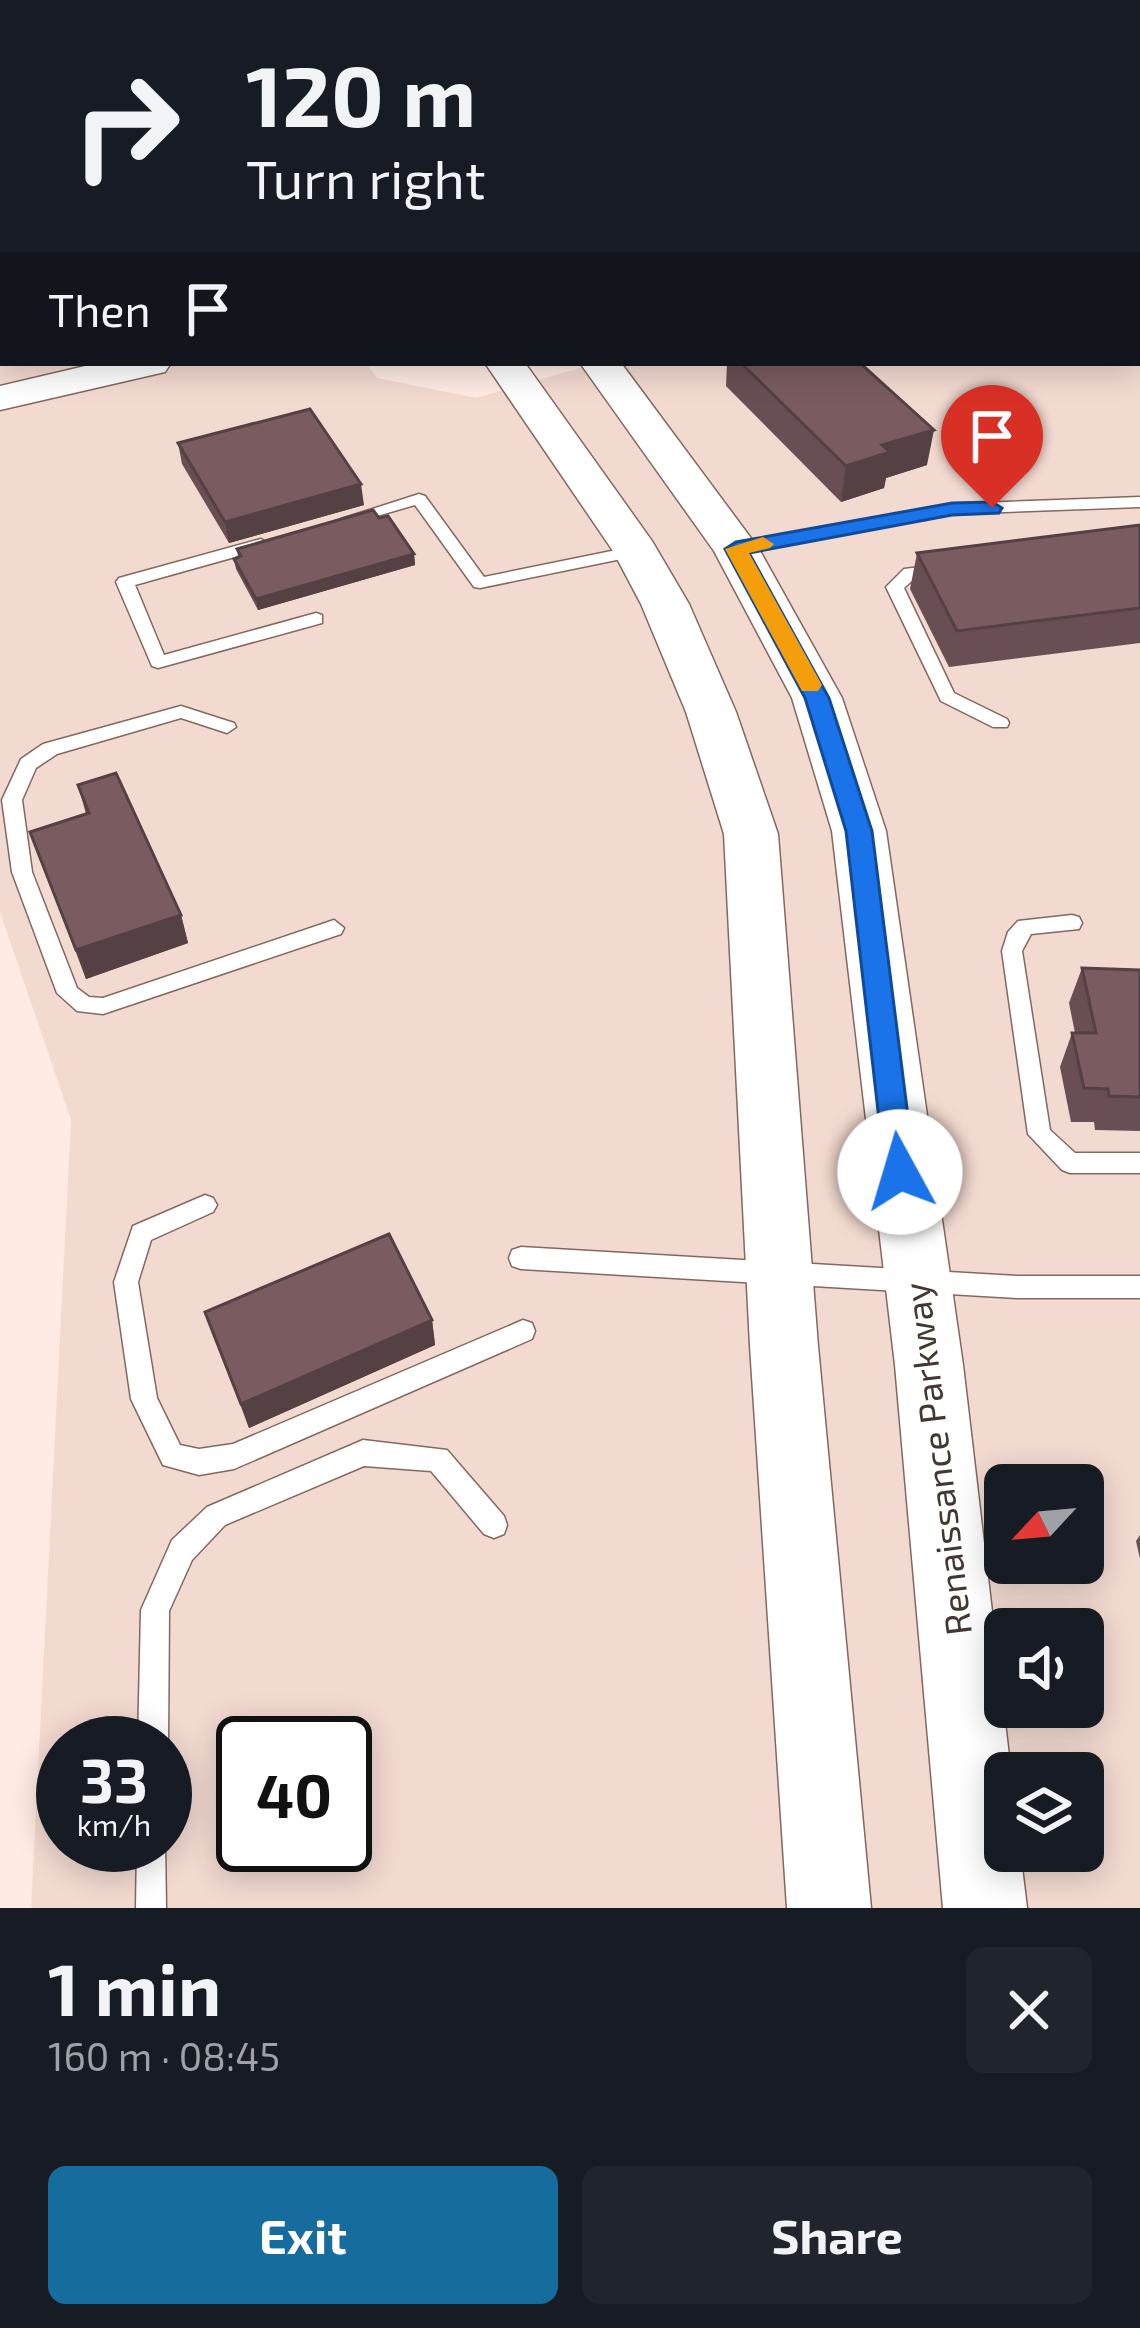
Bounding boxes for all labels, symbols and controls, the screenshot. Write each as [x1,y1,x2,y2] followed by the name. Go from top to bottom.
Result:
[246,43,476,144] text: 120 m
[48,48,204,204] icon: right
[246,145,486,210] text: Turn right
[175,276,241,342] icon: arrive
[48,282,151,336] text: Then
[941,385,1043,508] pin
[959,403,1025,469] icon: arrive
[837,1109,963,1235] position arrow
[893,1280,979,1638] street label: Renaissance Parkway
[984,1464,1104,1584] north arrow
[984,1464,1104,1872] map controls
[984,1608,1104,1728] button: sound
[216,1716,372,1872] speed limit sign: 40
[80,1743,148,1815] text: 33
[984,1752,1104,1872] button: layers
[77,1806,151,1842] text: km/h
[48,1944,221,2030] text: 1 min
[966,1947,1092,2073] button: close
[48,2032,280,2079] text: 160 m · 08:45
[48,2166,558,2304] button: Exit
[582,2166,1092,2304] button: Share

